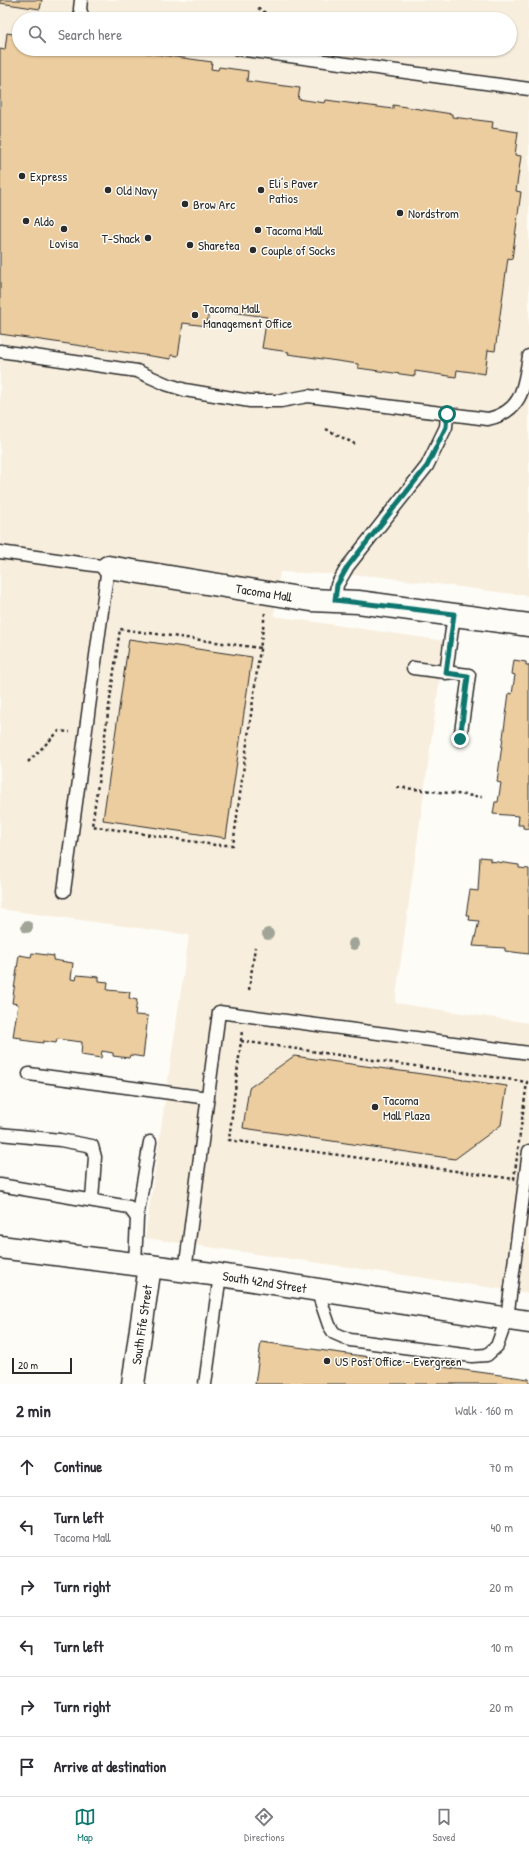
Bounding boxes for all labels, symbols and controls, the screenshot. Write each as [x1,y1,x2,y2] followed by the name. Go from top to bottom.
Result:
[12,12,517,56] search box
[26,23,48,45] icon: search
[58,24,122,45] text: Search here
[30,167,67,185] place label: Express
[17,171,27,181] marker: Express
[269,174,318,207] place label: Eli's Paver Patios
[116,181,158,199] place label: Old Navy
[103,185,113,195] marker: Old Navy
[256,185,266,195] marker: Eli's Paver Patios
[193,195,235,213] place label: Brow Arc
[180,199,190,209] marker: Brow Arc
[408,204,459,222] place label: Nordstrom
[395,208,405,218] marker: Nordstrom
[34,212,54,230] place label: Aldo
[21,216,31,226] marker: Aldo
[266,221,323,239] place label: Tacoma Mall
[59,224,69,234] marker: Lovisa
[253,225,263,235] marker: Tacoma Mall
[102,229,141,247] place label: T-Shack
[143,233,153,243] marker: T-Shack
[50,234,78,252] place label: Lovisa
[198,236,239,254] place label: Sharetea
[185,240,195,250] marker: Sharetea
[261,241,335,259] place label: Couple of Socks
[248,245,258,255] marker: Couple of Socks
[203,299,292,332] place label: Tacoma Mall Management Office
[190,310,200,320] marker: Tacoma Mall Management Office
[438,405,456,423] route start
[234,579,294,606] street label: Tacoma Mall
[451,730,469,748] route end
[383,1091,430,1124] place label: Tacoma Mall Plaza
[370,1102,380,1112] marker: Tacoma Mall Plaza
[222,1267,308,1297] street label: South 42nd Street
[127,1283,156,1366] street label: South Fife Street
[335,1352,462,1370] place label: US Post Office - Evergreen
[12,1356,72,1375] scale bar
[322,1356,332,1366] marker: US Post Office - Evergreen
[18,1358,38,1372] text: 20 m
[16,1399,51,1422] text: 2 min
[455,1401,513,1419] text: Walk · 160 m
[16,1456,38,1478] icon: ahead
[54,1456,102,1477] text: Continue
[489,1458,513,1476] text: 70 m
[54,1507,104,1528] text: Turn left
[16,1516,38,1538] icon: left
[490,1518,513,1536] text: 40 m
[54,1528,111,1546] text: Tacoma Mall
[16,1576,38,1598] icon: right
[54,1576,110,1597] text: Turn right
[489,1578,513,1596] text: 20 m
[16,1636,38,1658] icon: left
[54,1636,104,1657] text: Turn left
[491,1638,513,1656] text: 10 m
[16,1696,38,1718] icon: right
[54,1696,110,1717] text: Turn right
[489,1698,513,1716] text: 20 m
[16,1756,38,1778] icon: arrive
[54,1756,166,1777] text: Arrive at destination
[74,1806,96,1844] tab: Map
[244,1806,285,1844] tab: Directions
[433,1806,455,1844] tab: Saved

